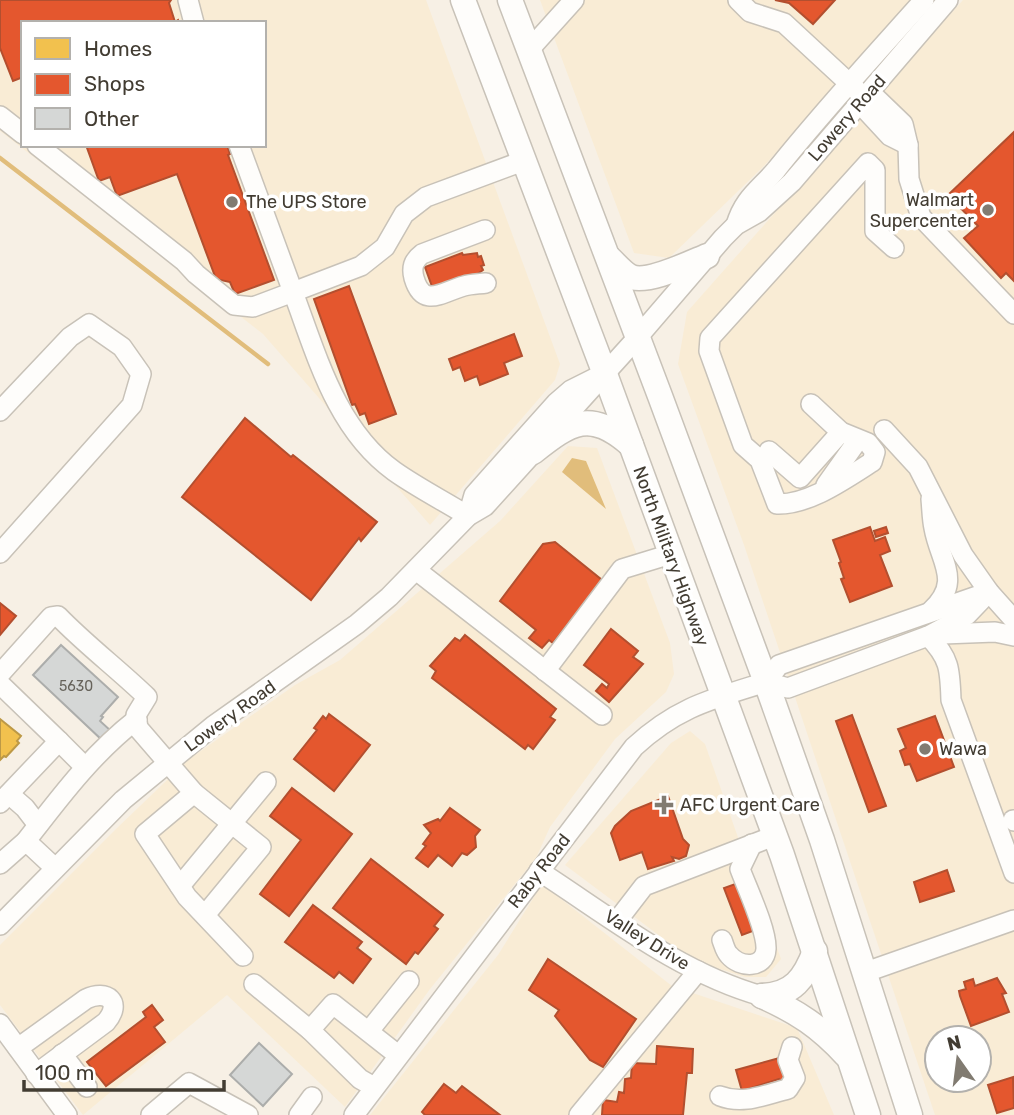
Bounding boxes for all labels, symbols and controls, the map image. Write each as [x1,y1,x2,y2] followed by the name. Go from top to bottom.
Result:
[21,21,266,147] legend
[84,36,152,61] text: Homes
[803,70,891,166] street label: Lowery Road
[84,71,145,96] text: Shops
[84,106,139,131] text: Other
[870,189,974,232] place label: Walmart Supercenter
[246,191,367,213] place label: The UPS Store
[224,194,240,210] marker: The UPS Store
[980,202,996,218] marker: Walmart Supercenter
[628,463,714,649] street label: North Military Highway
[180,675,280,757] street label: Lowery Road
[59,678,93,695] house number: 5630
[939,738,987,760] place label: Wawa
[917,741,933,757] marker: Wawa
[680,794,820,816] place label: AFC Urgent Care
[654,795,674,815] marker: AFC Urgent Care
[503,829,575,913] street label: Raby Road
[600,905,694,975] street label: Valley Drive
[923,1024,993,1094] north arrow
[945,1030,963,1056] text: N
[24,1048,224,1092] scale bar
[35,1060,94,1085] text: 100 m

